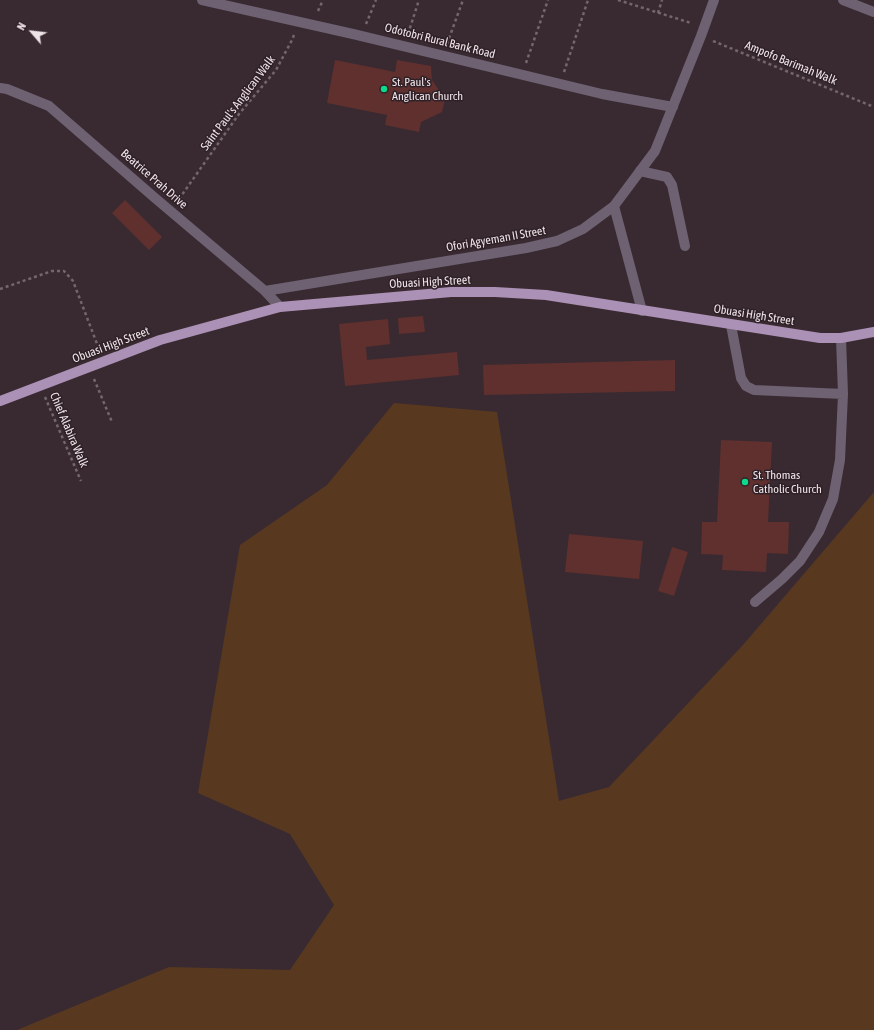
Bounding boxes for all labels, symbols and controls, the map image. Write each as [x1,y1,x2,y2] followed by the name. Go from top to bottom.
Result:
[12,12,52,52] north arrow
[383,20,497,62] street label: Odotobri Rural Bank Road
[15,21,28,32] text: N
[743,38,839,88] street label: Ampofo Barimah Walk
[198,53,278,153] street label: Saint Paul's Anglican Walk
[392,75,463,103] place label: St. Paul's Anglican Church
[379,84,389,94] marker: St. Paul's Anglican Church
[118,146,190,212] street label: Beatrice Prah Drive
[445,223,547,255] street label: Ofori Agyeman II Street
[389,273,471,291] street label: Obuasi High Street
[713,302,795,328] street label: Obuasi High Street
[70,324,152,366] street label: Obuasi High Street
[47,390,91,470] street label: Chief Alabira Walk
[753,468,822,496] place label: St. Thomas Catholic Church
[740,477,750,487] marker: St. Thomas Catholic Church

